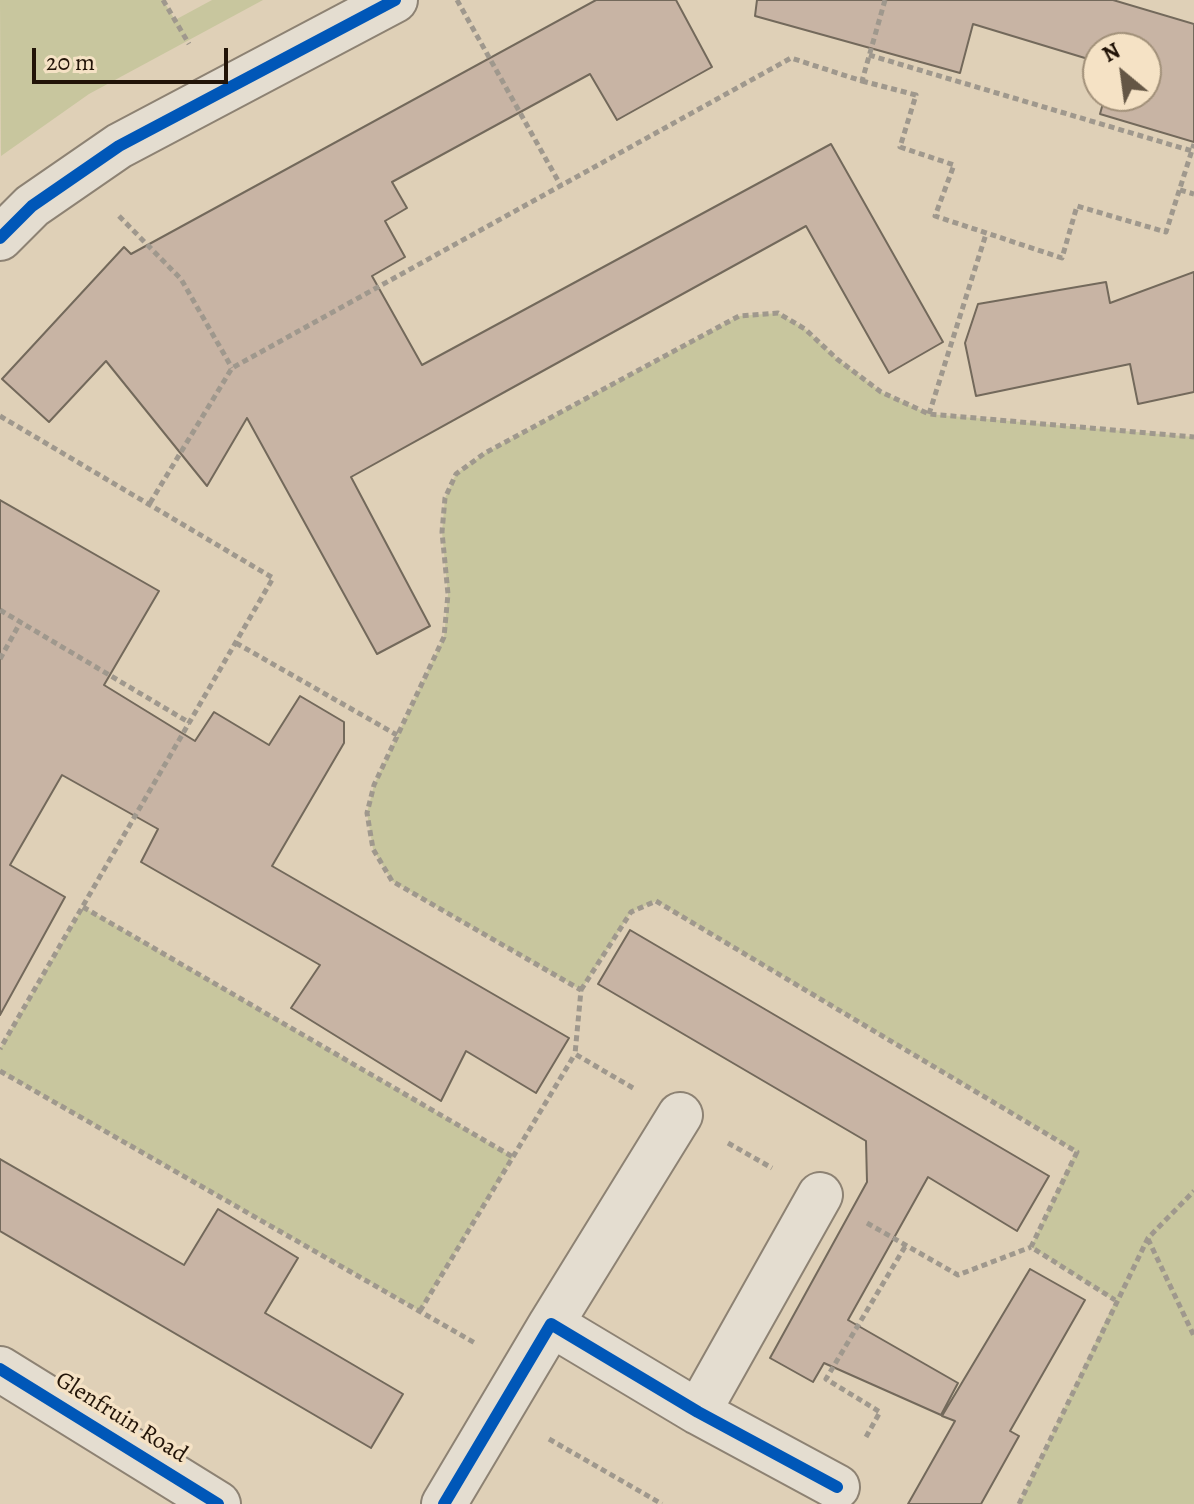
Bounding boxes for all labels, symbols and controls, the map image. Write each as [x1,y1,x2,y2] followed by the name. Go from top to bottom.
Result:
[36,32,232,82] scale bar
[1082,32,1162,112] north arrow
[1097,36,1126,70] text: N
[46,46,95,78] text: 20 m
[50,1366,192,1470] street label: Glenfruin Road

